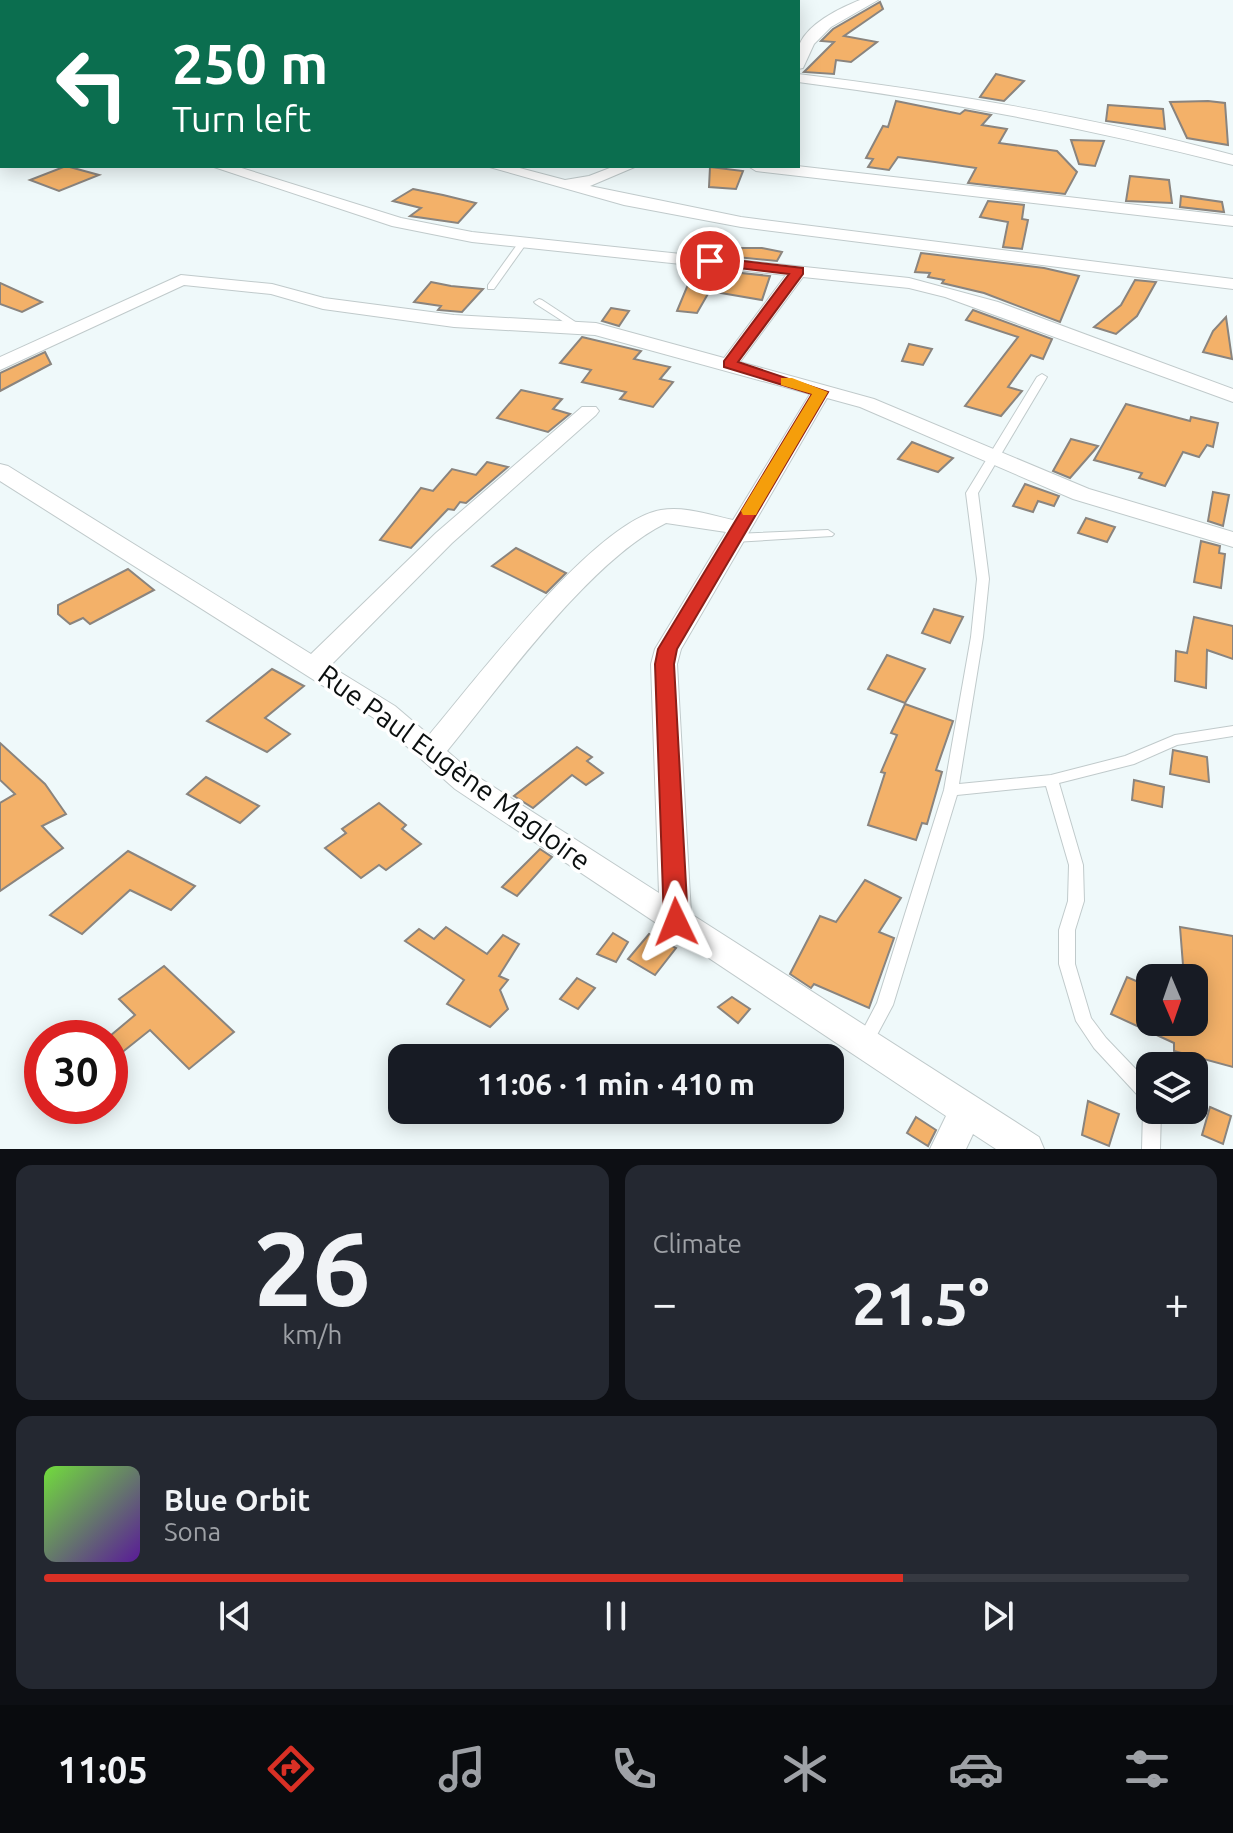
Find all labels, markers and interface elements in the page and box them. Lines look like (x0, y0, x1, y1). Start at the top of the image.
icon: left (40, 32, 144, 136)
text: 250 m (172, 32, 328, 95)
text: Turn left (172, 98, 311, 139)
pin (676, 227, 744, 295)
icon: arrive (688, 239, 732, 283)
street label: Rue Paul Eugène Magloire (313, 658, 597, 876)
position arrow (634, 880, 718, 964)
north arrow (1136, 964, 1208, 1036)
map controls (1136, 964, 1208, 1124)
speed limit sign: 30 (24, 1020, 128, 1124)
button: layers (1136, 1052, 1208, 1124)
text: 11:06 · 1 min · 410 m (477, 1067, 755, 1101)
text: 26 (254, 1209, 371, 1326)
text: Climate (653, 1229, 742, 1258)
text: 21.5° (852, 1269, 989, 1336)
text: − (653, 1278, 677, 1327)
text: + (1164, 1278, 1189, 1327)
text: km/h (282, 1320, 342, 1349)
text: Blue Orbit (164, 1483, 310, 1517)
text: Sona (164, 1517, 221, 1546)
icon: previous (213, 1594, 257, 1638)
icon: pause (594, 1594, 638, 1638)
icon: next (976, 1594, 1020, 1638)
icon: directions (263, 1741, 319, 1797)
icon: music (434, 1741, 490, 1797)
icon: phone (606, 1741, 662, 1797)
icon: climate (777, 1741, 833, 1797)
icon: car (948, 1741, 1004, 1797)
icon: filters (1119, 1741, 1175, 1797)
text: 11:05 (58, 1749, 148, 1790)

